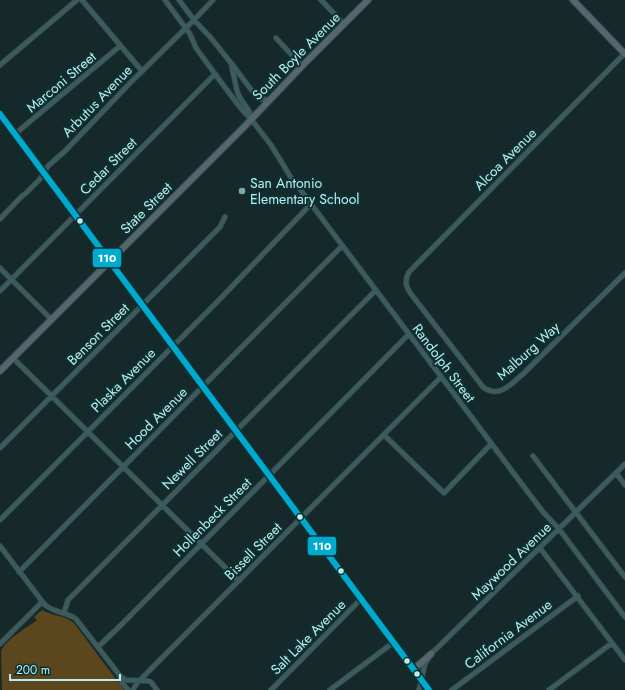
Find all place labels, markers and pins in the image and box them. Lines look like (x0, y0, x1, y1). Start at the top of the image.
place label: San Antonio Elementary School (250, 173, 360, 209)
marker: San Antonio Elementary School (237, 186, 247, 196)
unlabelled marker (75, 216, 85, 226)
unlabelled marker (295, 512, 305, 522)
unlabelled marker (336, 566, 346, 576)
unlabelled marker (402, 656, 412, 666)
unlabelled marker (412, 669, 422, 679)

